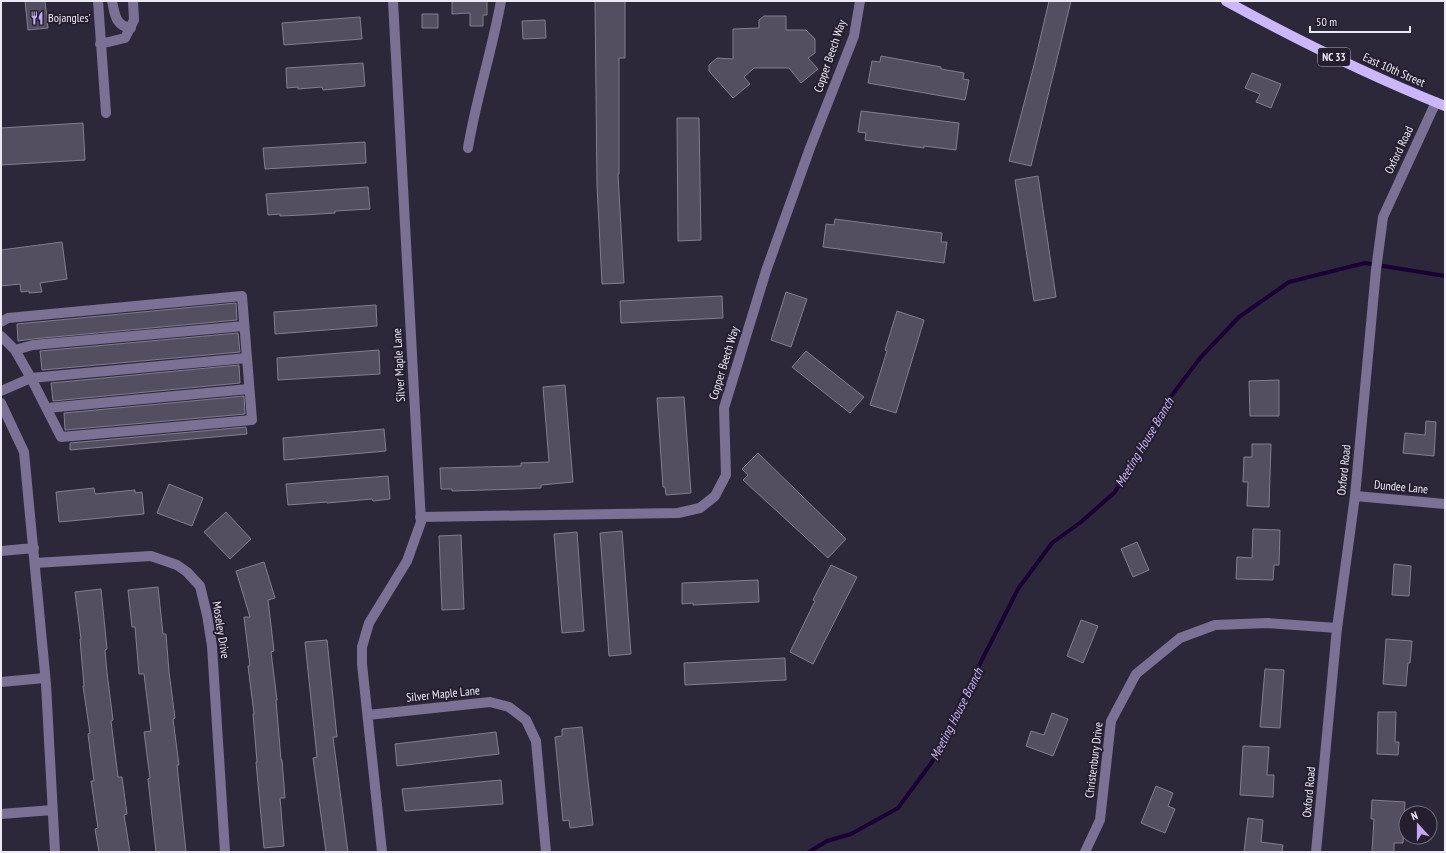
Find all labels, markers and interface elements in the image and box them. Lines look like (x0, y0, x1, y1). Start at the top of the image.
scale bar (1310, 8, 1410, 34)
restaurant icon: Bojangles' (29, 10, 45, 26)
place label: Bojangles' (48, 10, 91, 25)
text: 50 m (1316, 14, 1337, 29)
street label: Copper Beech Way (810, 17, 849, 94)
road number: NC 33 (1318, 48, 1350, 66)
street label: East 10th Street (1361, 49, 1428, 90)
street label: Oxford Road (1381, 124, 1416, 176)
street label: Copper Beech Way (705, 324, 742, 401)
street label: Silver Maple Lane (389, 328, 408, 402)
water label: Meeting House Branch (1111, 393, 1178, 490)
street label: Oxford Road (1333, 444, 1354, 496)
street label: Dundee Lane (1373, 477, 1429, 496)
street label: Moseley Drive (210, 600, 233, 660)
water label: Meeting House Branch (926, 664, 988, 763)
street label: Silver Maple Lane (405, 682, 480, 705)
street label: Christenbury Drive (1081, 721, 1106, 799)
street label: Oxford Road (1299, 766, 1318, 818)
north arrow (1398, 805, 1438, 845)
text: N (1409, 808, 1420, 823)

